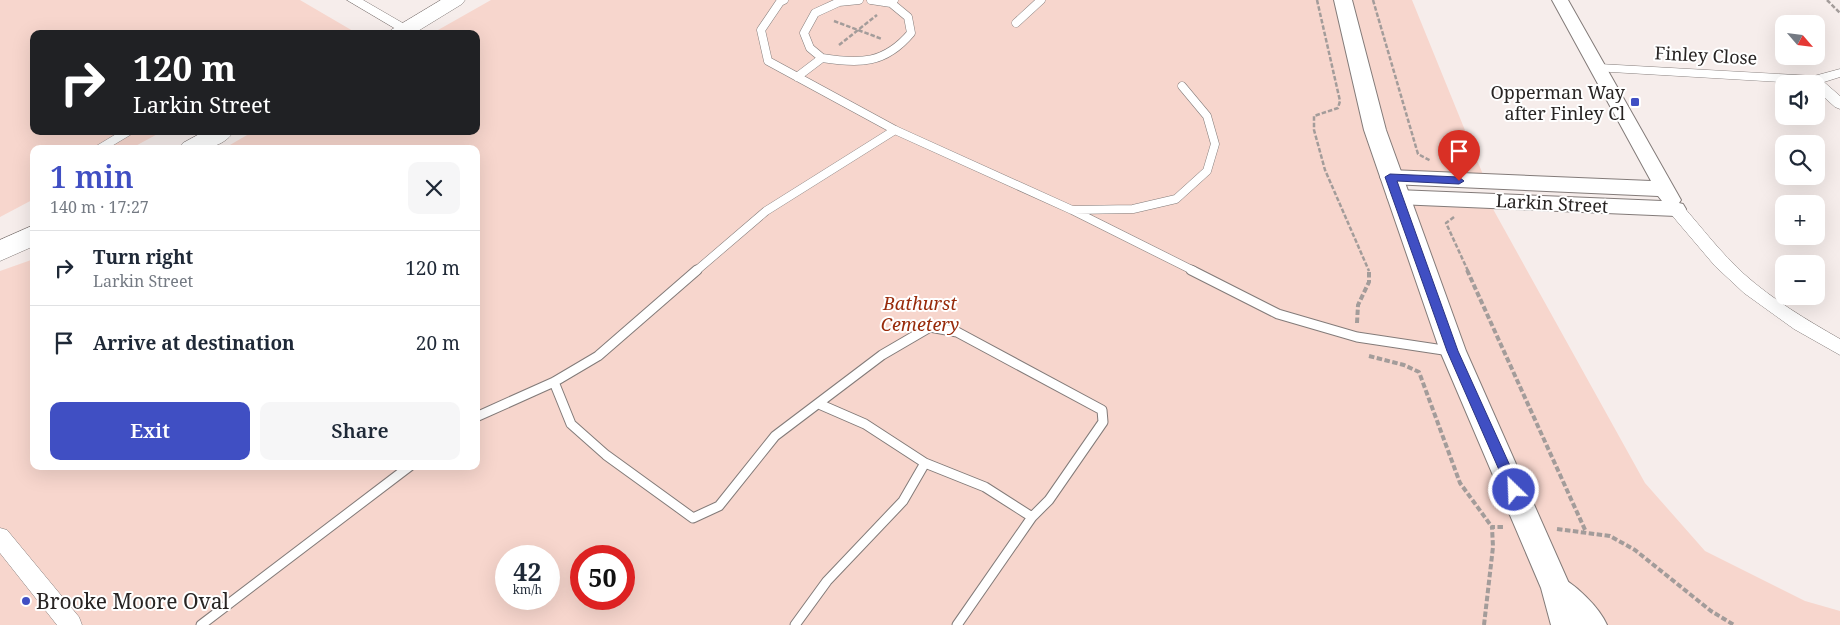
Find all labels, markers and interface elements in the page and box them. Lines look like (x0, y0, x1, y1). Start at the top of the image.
north arrow (1775, 15, 1825, 65)
map controls (1775, 15, 1825, 305)
street label: Finley Close (1654, 40, 1758, 70)
text: 120 m (133, 44, 236, 91)
icon: right (50, 50, 115, 115)
button: sound (1775, 75, 1825, 125)
place label: Opperman Way after Finley Cl (1490, 80, 1626, 125)
text: Larkin Street (133, 89, 271, 119)
marker: Opperman Way after Finley Cl (1629, 96, 1641, 108)
pin (1438, 130, 1480, 181)
button: search (1775, 135, 1825, 185)
icon: arrive (1445, 137, 1473, 165)
text: 1 min (50, 156, 134, 197)
button: close (408, 162, 460, 214)
street label: Larkin Street (1495, 188, 1609, 218)
button: + (1775, 195, 1825, 245)
text: 140 m · 17:27 (50, 196, 149, 218)
text: Turn right (93, 244, 193, 270)
icon: right (50, 254, 78, 282)
text: 120 m (405, 255, 460, 281)
button: − (1775, 255, 1825, 305)
text: Larkin Street (93, 270, 193, 292)
park label: Bathurst Cemetery (881, 291, 959, 336)
icon: arrive (50, 329, 78, 357)
text: Arrive at destination (93, 330, 295, 356)
text: 20 m (416, 330, 460, 356)
button: Exit (50, 402, 250, 460)
button: Share (260, 402, 460, 460)
position arrow (1487, 463, 1539, 515)
speed limit sign: 50 (570, 545, 635, 610)
text: 42 (513, 554, 542, 588)
text: km/h (513, 581, 542, 598)
place label: Brooke Moore Oval (36, 587, 230, 615)
marker: Brooke Moore Oval (20, 595, 32, 607)

